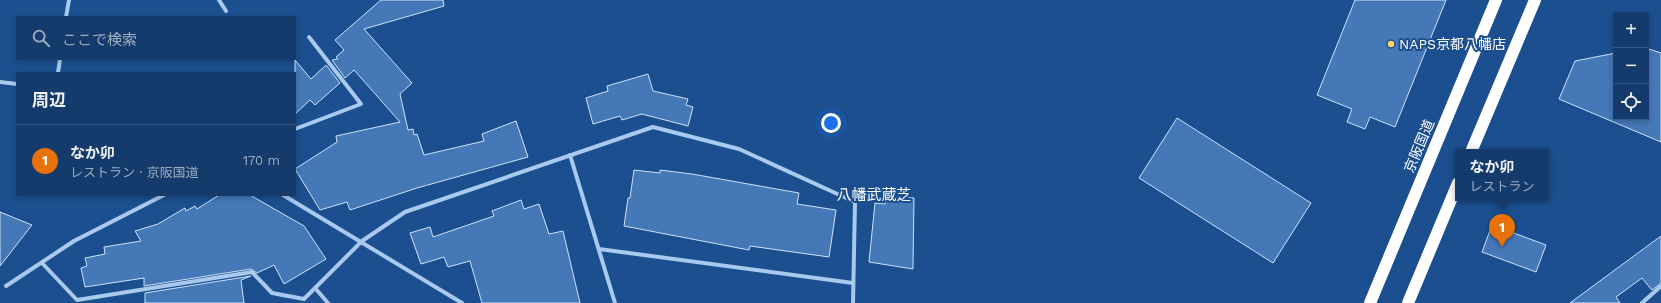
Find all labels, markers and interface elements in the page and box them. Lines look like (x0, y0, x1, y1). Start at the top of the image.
map controls (1613, 12, 1649, 120)
button: + (1613, 12, 1649, 48)
search box (16, 16, 296, 60)
icon: search (30, 27, 52, 49)
text: ここで検索 (62, 31, 137, 49)
place label: NAPS京都八幡店 (1399, 36, 1506, 52)
marker: NAPS京都八幡店 (1386, 39, 1396, 49)
button: − (1613, 48, 1649, 84)
button: locate (1613, 84, 1649, 120)
text: 周辺 (32, 90, 66, 110)
your location (821, 113, 841, 133)
street label: 京阪国道 (1401, 117, 1437, 175)
text: なか卯 (70, 144, 115, 162)
popup (1455, 149, 1549, 201)
text: 1 (42, 153, 48, 168)
text: 170 m (243, 153, 280, 168)
text: なか卯 (1469, 158, 1515, 176)
text: レストラン · 京阪国道 (70, 165, 199, 180)
text: レストラン (1469, 179, 1535, 194)
district label: 八幡武蔵芝 (836, 186, 912, 204)
pin: 1 (1489, 214, 1515, 247)

